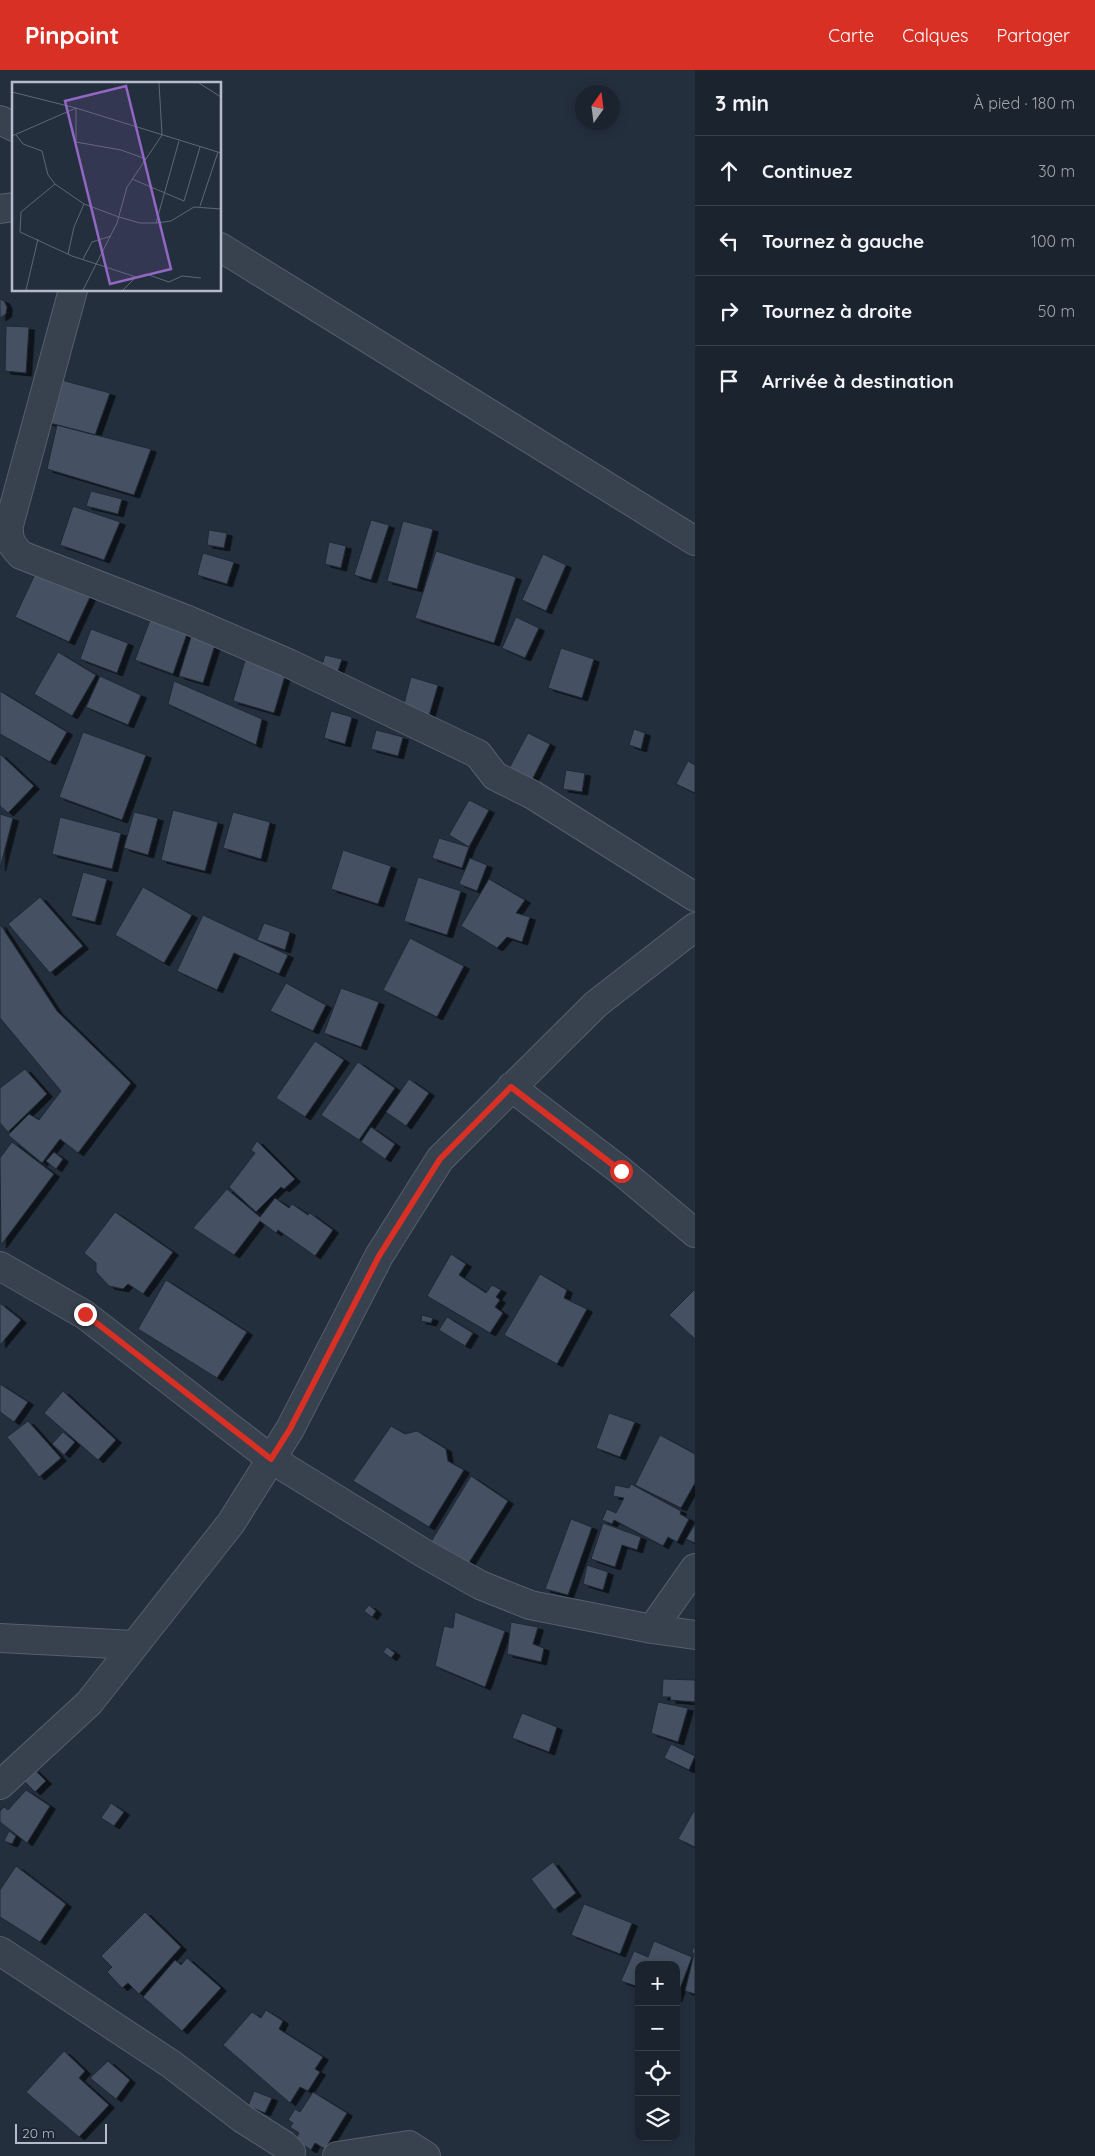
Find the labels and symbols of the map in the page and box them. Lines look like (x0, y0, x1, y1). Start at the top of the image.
inset map (12, 82, 221, 291)
north arrow (575, 85, 620, 130)
route start (610, 1160, 633, 1183)
route end (74, 1303, 97, 1326)
scale bar (15, 2121, 108, 2144)

